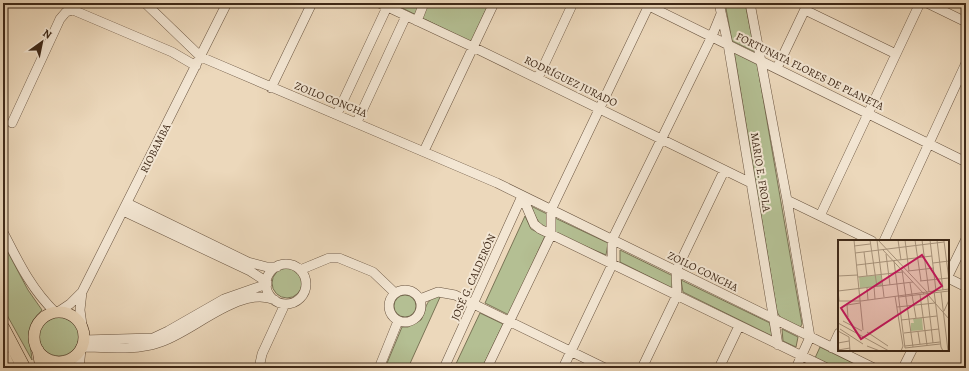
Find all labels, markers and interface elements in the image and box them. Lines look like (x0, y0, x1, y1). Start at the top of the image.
north arrow (22, 22, 62, 62)
text: N (40, 26, 55, 43)
street label: FORTUNATA FLORES DE PLANETA (733, 29, 887, 114)
street label: RODRÍGUEZ JURADO (522, 52, 620, 111)
street label: ZOILO CONCHA (292, 78, 370, 121)
street label: RIOBAMBA (137, 120, 175, 176)
street label: MARIO E. FROLA (747, 131, 774, 213)
street label: JOSÉ G. CALDERÓN (448, 231, 499, 323)
inset map (838, 240, 949, 351)
street label: ZOILO CONCHA (665, 248, 741, 295)

